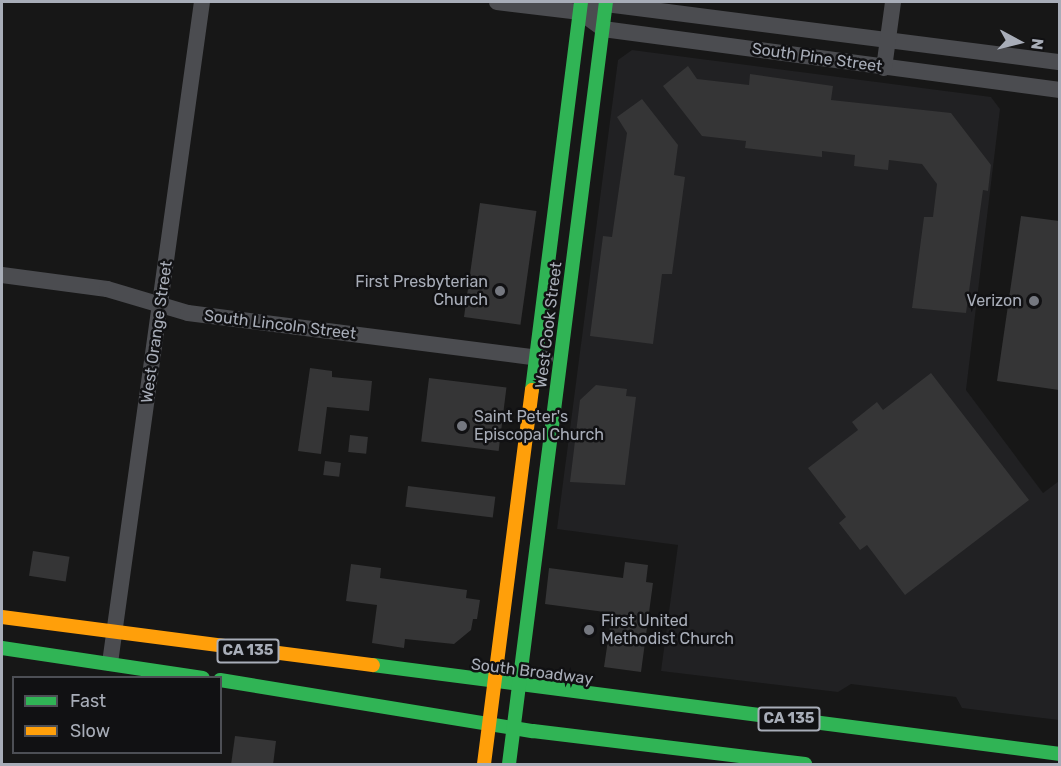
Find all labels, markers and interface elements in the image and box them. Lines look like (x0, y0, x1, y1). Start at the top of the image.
north arrow (989, 12, 1049, 72)
text: N (1027, 37, 1047, 51)
street label: South Pine Street (750, 39, 884, 77)
street label: West Orange Street (137, 259, 177, 405)
street label: West Cook Street (532, 261, 566, 389)
place label: First Presbyterian Church (355, 272, 488, 310)
marker: First Presbyterian Church (493, 284, 507, 298)
place label: Verizon (967, 291, 1022, 311)
marker: Verizon (1027, 294, 1041, 308)
street label: South Lincoln Street (203, 306, 357, 344)
place label: Saint Peter's Episcopal Church (474, 407, 604, 445)
marker: Saint Peter's Episcopal Church (455, 419, 469, 433)
place label: First United Methodist Church (601, 611, 734, 649)
marker: First United Methodist Church (582, 623, 596, 637)
road number: CA 135 (215, 639, 281, 663)
street label: South Broadway (470, 655, 594, 689)
legend (12, 676, 222, 754)
text: Fast (70, 690, 106, 712)
road number: CA 135 (756, 707, 822, 731)
text: Slow (70, 720, 110, 742)

